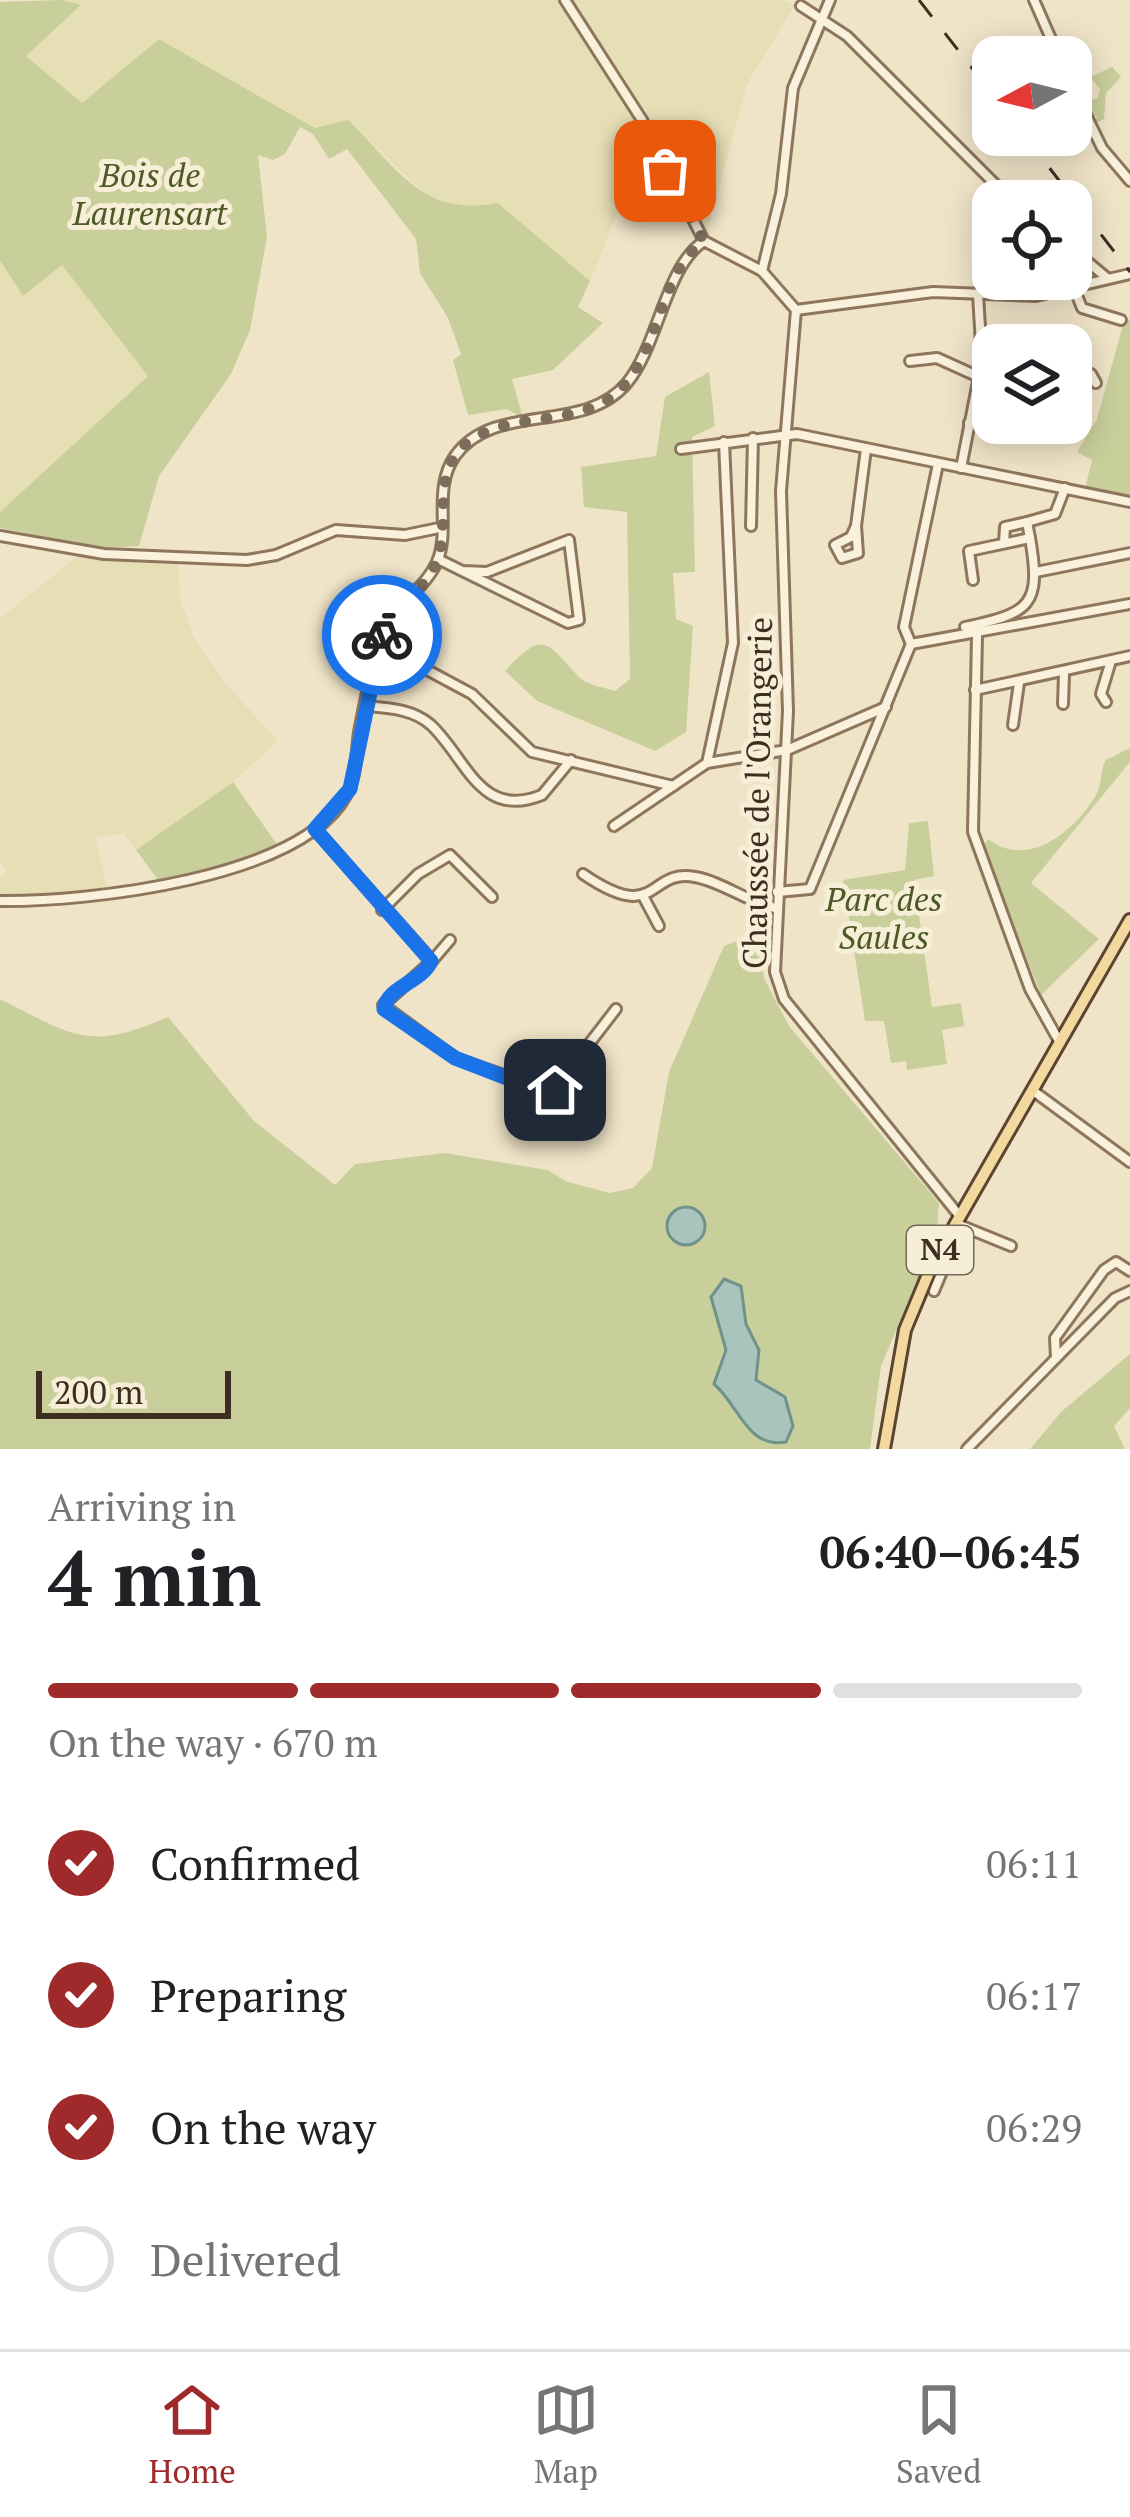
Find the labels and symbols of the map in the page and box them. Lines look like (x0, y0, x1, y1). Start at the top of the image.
north arrow (972, 36, 1092, 156)
pin (614, 120, 716, 222)
park label: Bois de Laurensart (72, 153, 228, 234)
courier (322, 575, 442, 695)
street label: Chaussée de l'Orangerie (732, 617, 781, 969)
park label: Parc des Saules (824, 877, 943, 958)
pin (504, 1039, 606, 1141)
road number: N4 (907, 1226, 973, 1274)
scale bar (36, 1365, 231, 1418)

